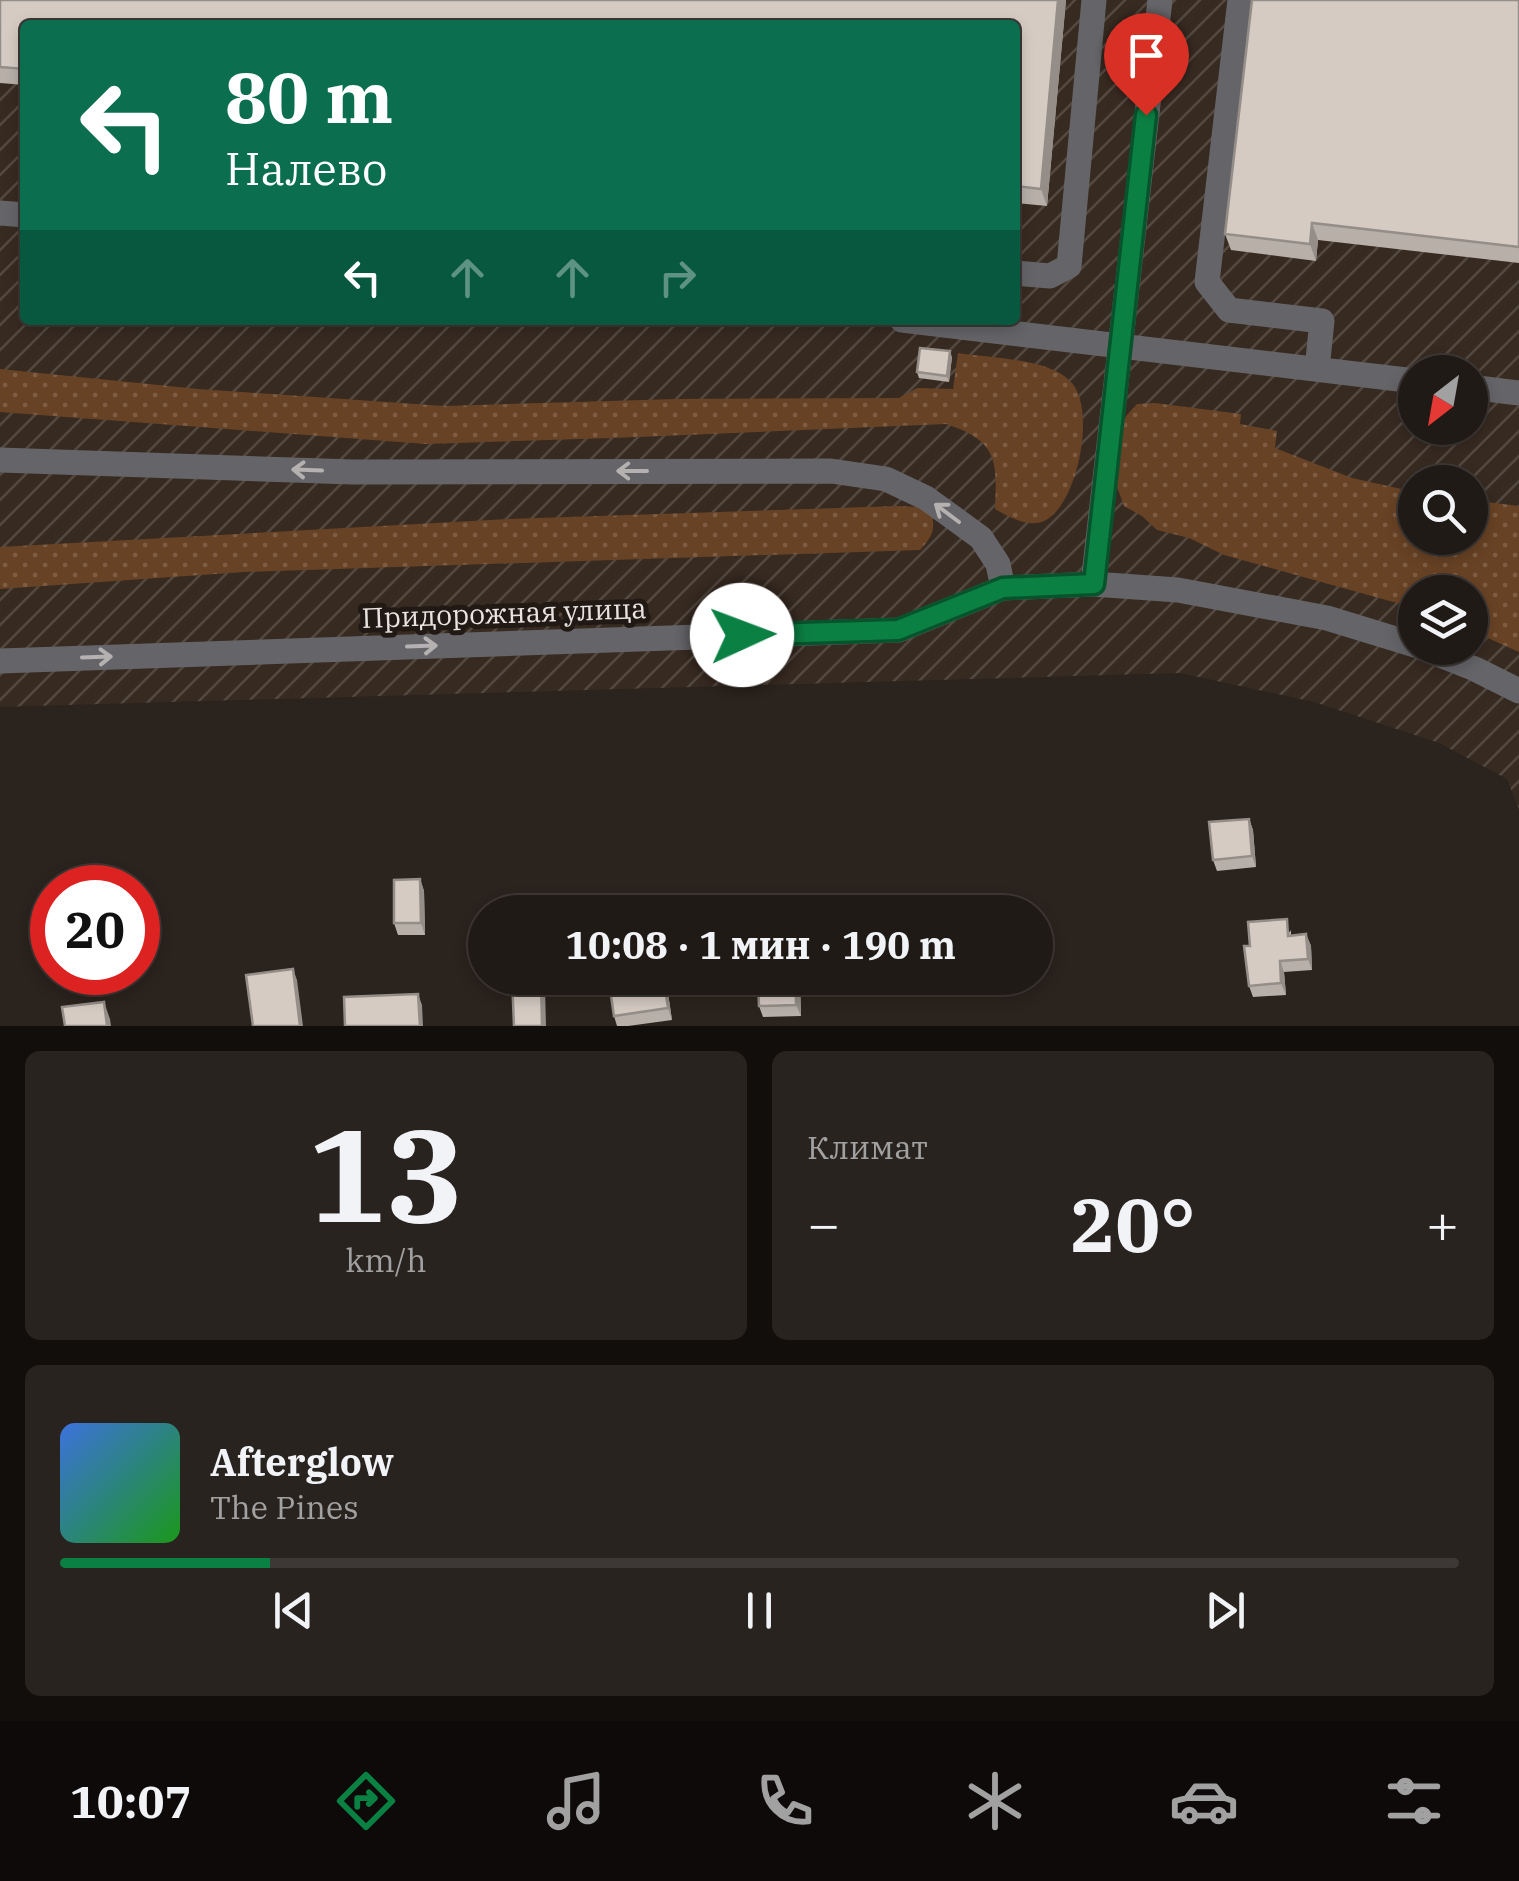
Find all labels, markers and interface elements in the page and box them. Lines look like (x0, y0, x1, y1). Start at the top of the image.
pin (1104, 13, 1189, 116)
icon: arrive (1119, 28, 1174, 83)
text: 80 m (225, 51, 393, 142)
icon: left (60, 60, 190, 190)
text: Налево (225, 139, 387, 197)
icon: left (335, 250, 390, 305)
icon: ahead (440, 250, 495, 305)
icon: ahead (545, 250, 600, 305)
icon: right (650, 250, 705, 305)
north arrow (1398, 355, 1488, 445)
map controls (1398, 355, 1488, 665)
one-way arrow (291, 461, 323, 480)
one-way arrow (616, 462, 648, 480)
button: search (1398, 465, 1488, 555)
one-way arrow (934, 503, 961, 524)
button: layers (1398, 575, 1488, 665)
position arrow (690, 583, 794, 687)
street label: Придорожная улица (361, 589, 647, 636)
one-way arrow (406, 636, 438, 655)
one-way arrow (81, 648, 113, 667)
speed limit sign: 20 (30, 865, 160, 995)
text: 10:08 · 1 мин · 190 m (565, 920, 956, 969)
text: 13 (308, 1089, 464, 1258)
text: Климат (807, 1126, 928, 1168)
text: 20° (1070, 1175, 1196, 1273)
text: − (807, 1188, 840, 1259)
text: + (1426, 1188, 1459, 1259)
text: km/h (346, 1239, 426, 1281)
text: Afterglow (210, 1437, 394, 1486)
text: The Pines (210, 1486, 359, 1528)
icon: previous (266, 1583, 321, 1638)
icon: pause (732, 1583, 787, 1638)
icon: next (1198, 1583, 1253, 1638)
icon: directions (331, 1766, 401, 1836)
icon: music (541, 1766, 611, 1836)
icon: phone (750, 1766, 820, 1836)
icon: climate (960, 1766, 1030, 1836)
icon: car (1169, 1766, 1239, 1836)
icon: filters (1379, 1766, 1449, 1836)
text: 10:07 (70, 1772, 191, 1830)

